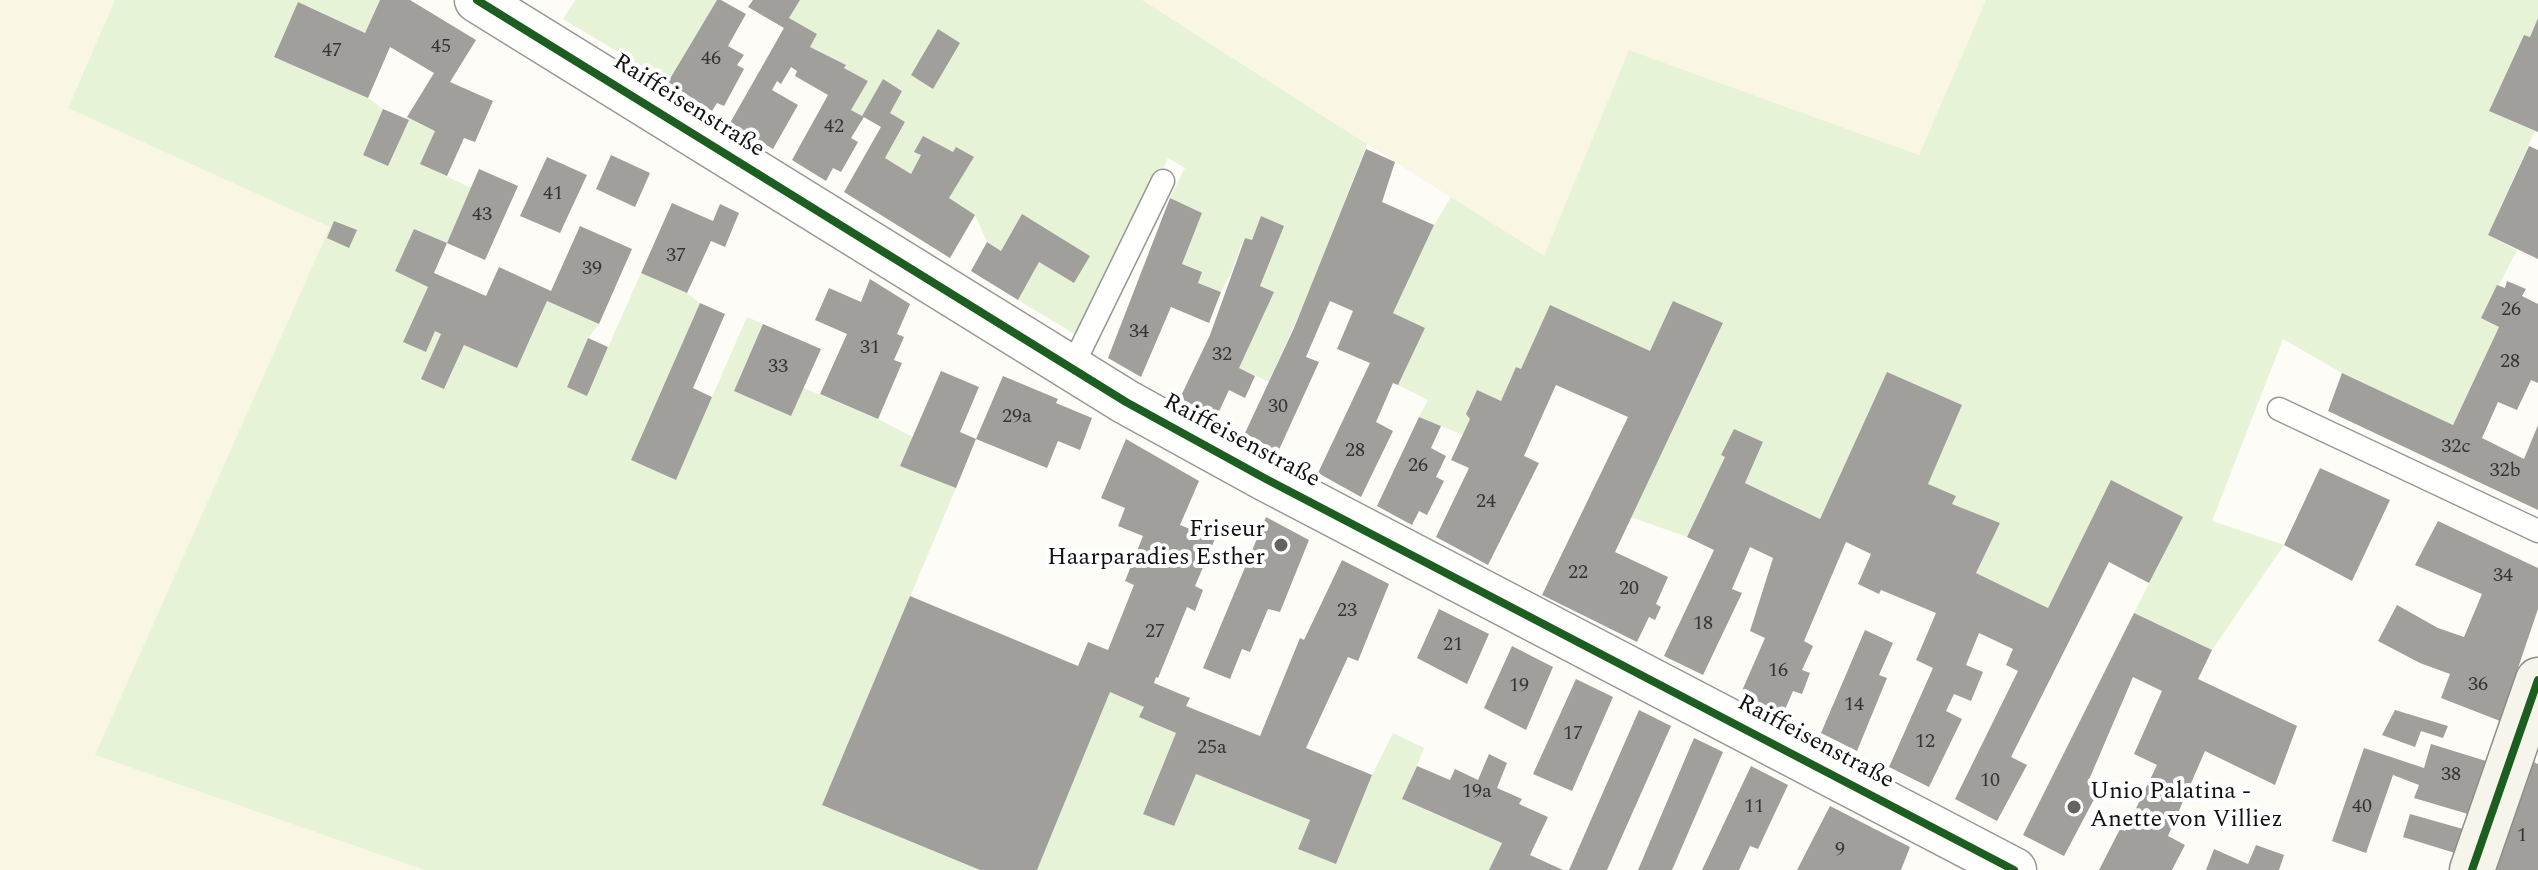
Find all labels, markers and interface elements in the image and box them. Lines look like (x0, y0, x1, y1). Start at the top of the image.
house number: 45 (431, 36, 451, 60)
house number: 47 (322, 40, 342, 64)
house number: 46 (701, 48, 721, 72)
street label: Raiffeisenstraße (607, 49, 769, 165)
house number: 42 (824, 116, 844, 140)
house number: 41 (543, 183, 563, 207)
house number: 43 (472, 204, 492, 228)
house number: 37 (666, 245, 686, 269)
house number: 39 (582, 258, 602, 282)
house number: 26 (2501, 299, 2521, 323)
house number: 34 (1129, 321, 1149, 345)
house number: 31 (860, 337, 880, 361)
house number: 32 (1212, 344, 1232, 368)
house number: 28 (2500, 351, 2520, 375)
house number: 33 (768, 356, 788, 380)
street label: Raiffeisenstraße (1158, 389, 1324, 495)
house number: 30 (1268, 396, 1288, 420)
house number: 29a (1002, 406, 1032, 430)
house number: 32c (2441, 436, 2471, 460)
house number: 28 (1345, 440, 1365, 464)
house number: 26 (1408, 455, 1428, 479)
house number: 32b (2489, 460, 2521, 484)
house number: 24 (1476, 491, 1496, 515)
place label: Friseur Haarparadies Esther (1047, 517, 1265, 573)
marker: Friseur Haarparadies Esther (1272, 536, 1290, 554)
house number: 22 (1568, 562, 1588, 586)
house number: 34 (2493, 565, 2513, 589)
house number: 20 (1619, 578, 1639, 602)
house number: 23 (1337, 600, 1357, 624)
house number: 18 (1693, 613, 1713, 637)
house number: 27 (1145, 621, 1165, 645)
house number: 21 (1443, 634, 1463, 658)
house number: 16 (1768, 660, 1788, 684)
house number: 36 (2468, 674, 2488, 698)
house number: 19 (1509, 675, 1529, 699)
street label: Raiffeisenstraße (1732, 690, 1898, 796)
house number: 14 (1844, 694, 1864, 718)
house number: 17 (1563, 723, 1583, 747)
house number: 12 (1915, 731, 1935, 755)
house number: 25a (1197, 737, 1227, 761)
house number: 38 (2441, 764, 2461, 788)
house number: 10 (1980, 770, 2000, 794)
place label: Unio Palatina - Anette von Villiez (2090, 779, 2283, 835)
house number: 19a (1462, 781, 1492, 805)
house number: 11 (1744, 796, 1764, 820)
house number: 40 (2352, 796, 2372, 820)
marker: Unio Palatina - Anette von Villiez (2065, 798, 2083, 816)
house number: 1 (2517, 825, 2527, 849)
house number: 9 (1835, 839, 1845, 863)

